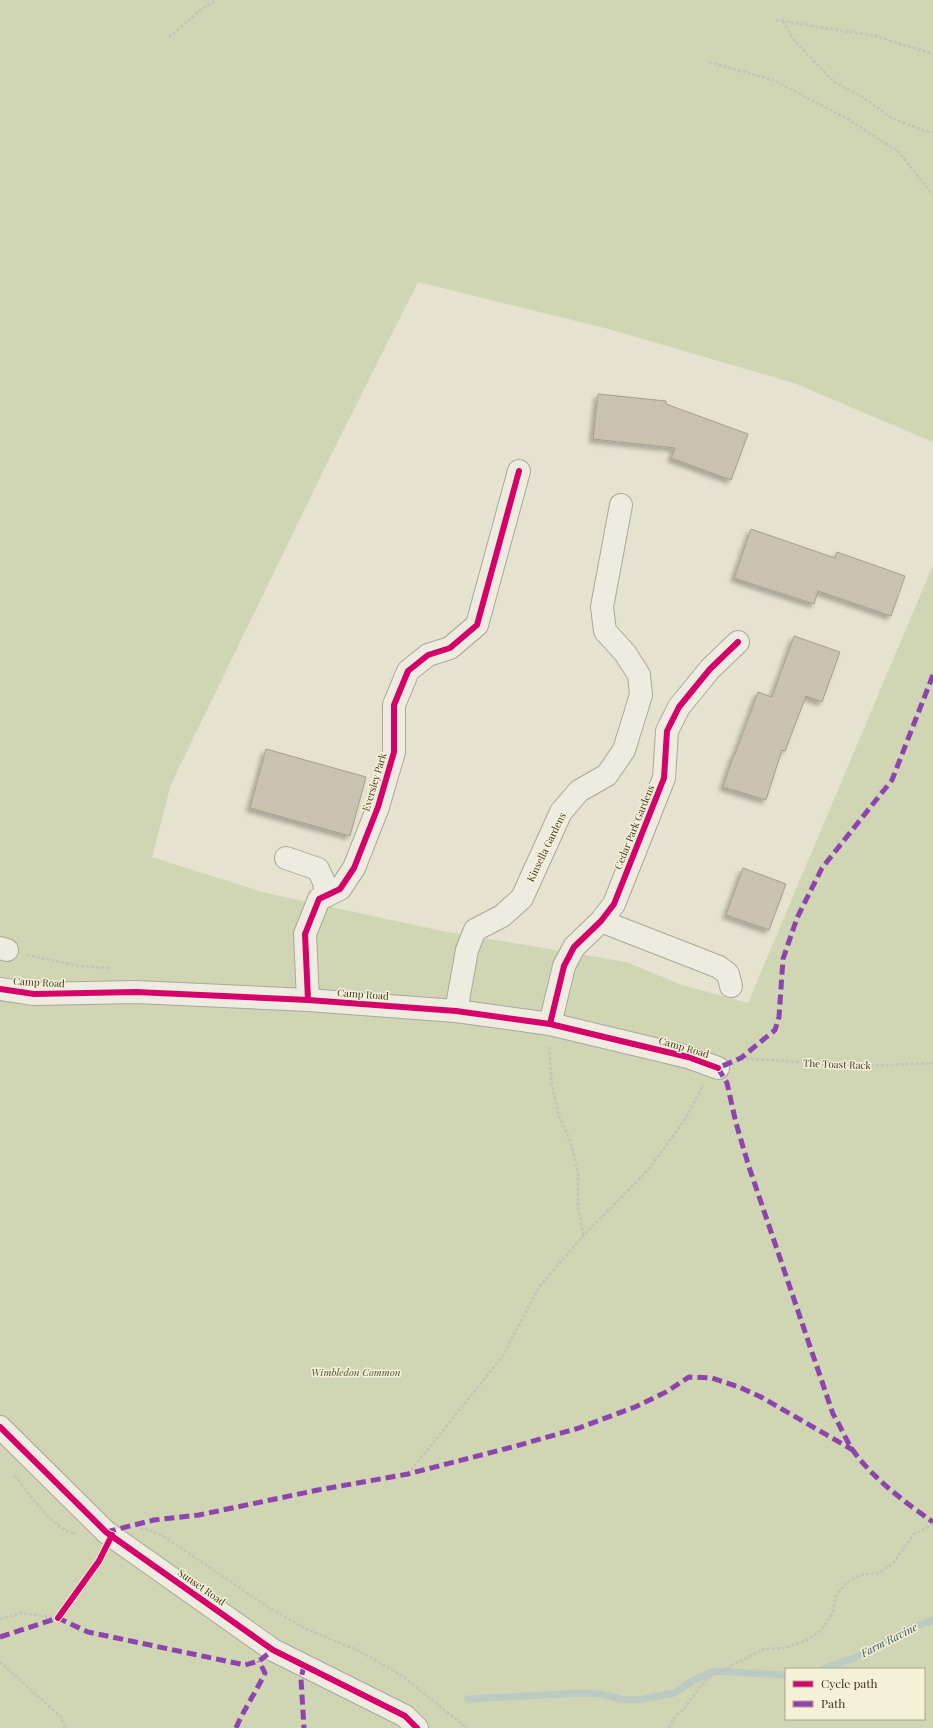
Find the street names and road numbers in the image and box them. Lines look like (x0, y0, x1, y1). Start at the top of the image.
street label: Eversley Park (358, 751, 390, 813)
street label: Cedar Park Gardens (611, 783, 657, 871)
street label: Kinsella Gardens (523, 810, 569, 884)
street label: Camp Road (13, 974, 65, 990)
street label: Camp Road (337, 985, 390, 1003)
street label: Camp Road (657, 1033, 711, 1061)
street label: The Toast Rack (803, 1056, 872, 1072)
street label: Sunset Road (175, 1565, 229, 1609)

